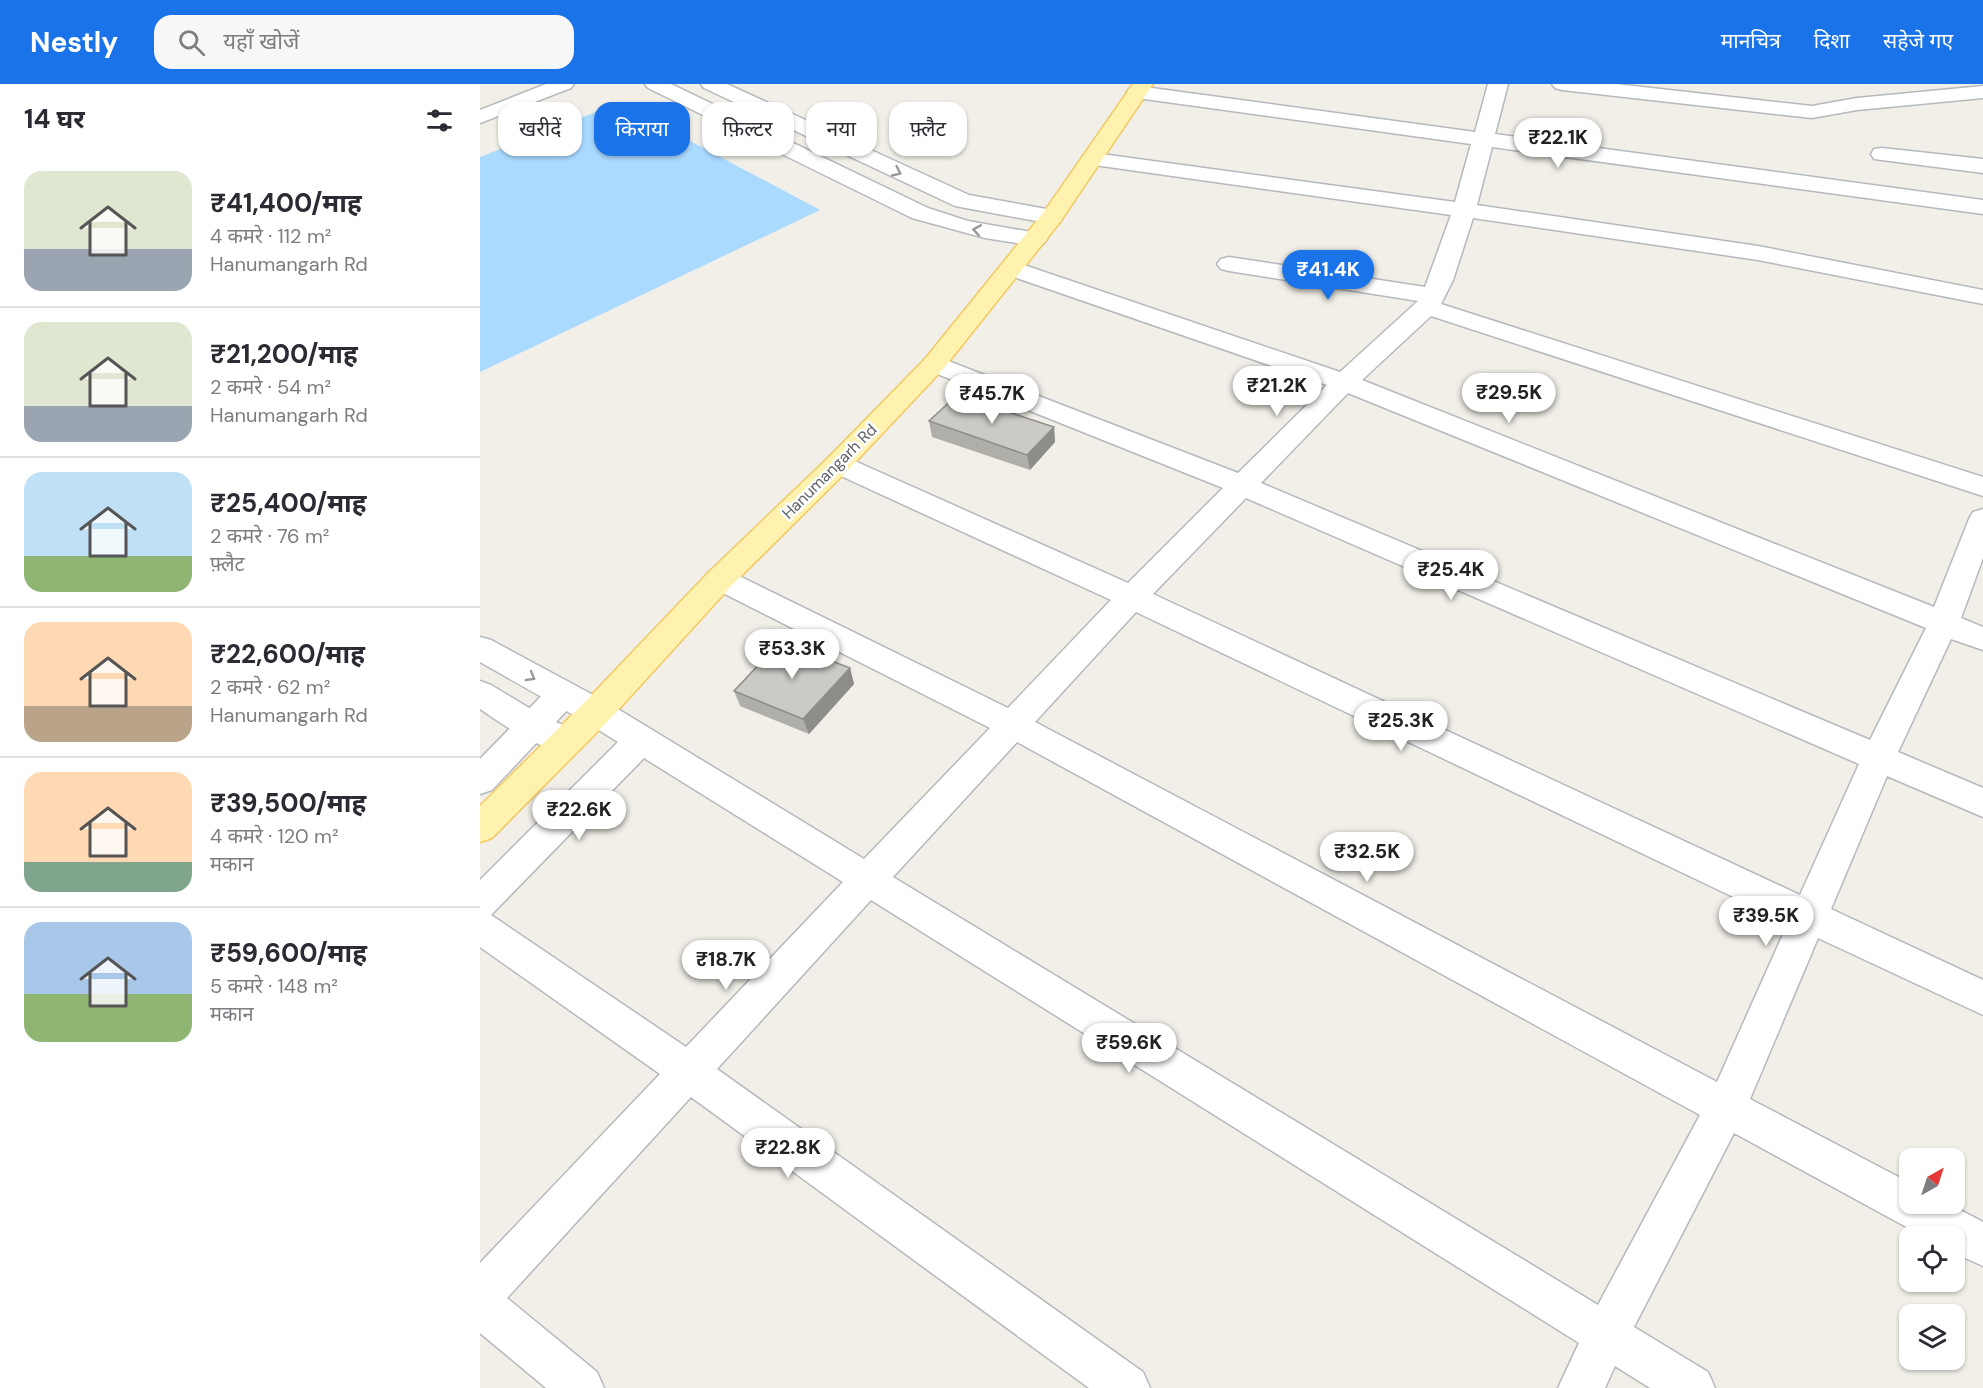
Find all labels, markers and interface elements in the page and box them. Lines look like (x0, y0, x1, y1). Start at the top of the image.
search box (154, 15, 574, 69)
text: Nestly (30, 24, 118, 61)
icon: search (175, 26, 208, 59)
text: यहाँ खोजें (223, 27, 299, 56)
text: मानचित्र (1721, 27, 1781, 55)
text: दिशा (1814, 27, 1850, 55)
text: सहेजे गए (1883, 27, 1953, 55)
text: 14 घर (24, 102, 85, 136)
chip: खरीदें (498, 102, 582, 156)
chip: किराया (594, 102, 690, 156)
chip: फ़िल्टर (702, 102, 794, 156)
chip: नया (806, 102, 877, 156)
chip: फ़्लैट (889, 102, 967, 156)
icon: filters (423, 104, 456, 137)
pin: ₹22.1K (1509, 118, 1607, 169)
text: ₹22.1K (1528, 124, 1588, 150)
one-way arrow (890, 164, 901, 176)
text: ₹41,400/माह (210, 186, 362, 220)
icon: home (72, 195, 144, 267)
text: 4 कमरे · 112 m² (210, 223, 331, 249)
one-way arrow (973, 224, 983, 237)
pin: ₹41.4K (1279, 250, 1377, 301)
text: Hanumangarh Rd (210, 251, 368, 277)
text: ₹41.4K (1296, 256, 1360, 282)
text: ₹21,200/माह (210, 337, 358, 371)
icon: home (72, 346, 144, 418)
pin: ₹21.2K (1228, 366, 1326, 417)
text: ₹21.2K (1247, 372, 1307, 398)
pin: ₹29.5K (1460, 373, 1558, 424)
text: 2 कमरे · 54 m² (210, 374, 331, 400)
pin: ₹45.7K (943, 374, 1041, 425)
text: ₹29.5K (1476, 379, 1542, 405)
text: ₹45.7K (959, 380, 1025, 406)
text: Hanumangarh Rd (210, 402, 368, 428)
street label: Hanumangarh Rd (777, 419, 881, 523)
text: ₹25,400/माह (210, 486, 366, 520)
icon: home (72, 496, 144, 568)
text: 2 कमरे · 76 m² (210, 523, 329, 549)
pin: ₹25.4K (1402, 550, 1500, 601)
text: फ़्लैट (210, 551, 245, 577)
text: ₹25.4K (1417, 556, 1485, 582)
pin: ₹53.3K (743, 629, 841, 680)
text: ₹53.3K (759, 635, 825, 661)
text: ₹22,600/माह (210, 637, 365, 671)
icon: home (72, 646, 144, 718)
one-way arrow (525, 670, 535, 682)
text: 2 कमरे · 62 m² (210, 674, 330, 700)
pin: ₹25.3K (1352, 701, 1450, 752)
text: Hanumangarh Rd (210, 702, 368, 728)
text: ₹25.3K (1368, 707, 1434, 733)
text: ₹39,500/माह (210, 786, 366, 820)
pin: ₹22.6K (530, 790, 628, 841)
icon: home (72, 796, 144, 868)
text: ₹22.6K (546, 796, 612, 822)
text: 4 कमरे · 120 m² (210, 823, 339, 849)
pin: ₹32.5K (1318, 832, 1416, 883)
text: ₹32.5K (1334, 838, 1400, 864)
text: मकान (210, 851, 254, 877)
pin: ₹39.5K (1717, 896, 1815, 947)
text: ₹39.5K (1733, 902, 1799, 928)
text: ₹59,600/माह (210, 936, 367, 970)
pin: ₹18.7K (677, 940, 775, 991)
icon: home (72, 946, 144, 1018)
text: ₹18.7K (696, 946, 756, 972)
text: 5 कमरे · 148 m² (210, 973, 338, 999)
text: मकान (210, 1001, 254, 1027)
pin: ₹59.6K (1080, 1023, 1178, 1074)
text: ₹59.6K (1096, 1029, 1162, 1055)
pin: ₹22.8K (739, 1128, 837, 1179)
text: ₹22.8K (755, 1134, 821, 1160)
north arrow (1899, 1148, 1965, 1214)
map controls (1899, 1148, 1965, 1370)
button: locate (1899, 1226, 1965, 1292)
button: layers (1899, 1304, 1965, 1370)

